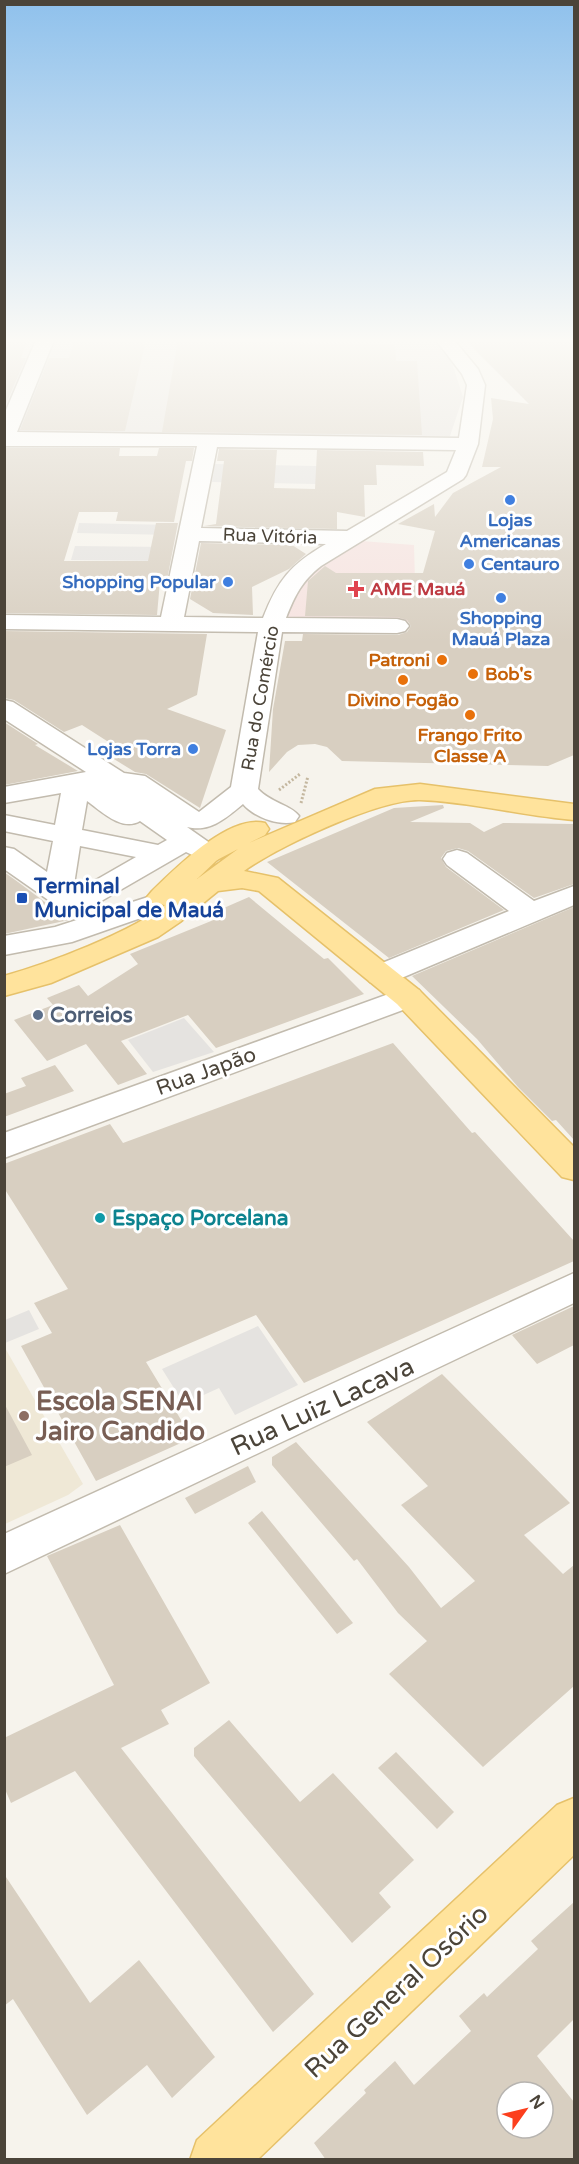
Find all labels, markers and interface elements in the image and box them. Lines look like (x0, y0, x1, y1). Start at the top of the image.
marker: Lojas Americanas (503, 493, 517, 507)
place label: Lojas Americanas (460, 509, 561, 552)
street label: Rua Vitória (222, 523, 318, 549)
place label: Centauro (481, 553, 560, 575)
marker: Centauro (462, 557, 476, 571)
place label: Shopping Popular (62, 571, 217, 593)
marker: Shopping Popular (221, 575, 235, 589)
place label: AME Mauá (370, 578, 466, 600)
marker: AME Mauá (347, 580, 365, 598)
marker: Shopping Mauá Plaza (494, 591, 508, 605)
place label: Shopping Mauá Plaza (452, 607, 550, 650)
street label: Rua do Comércio (236, 624, 284, 772)
place label: Patroni (369, 649, 430, 671)
marker: Patroni (435, 653, 449, 667)
place label: Bob's (485, 663, 532, 685)
marker: Bob's (466, 667, 480, 681)
marker: Divino Fogão (396, 673, 410, 687)
place label: Divino Fogão (347, 689, 459, 711)
marker: Frango Frito Classe A (463, 708, 477, 722)
place label: Frango Frito Classe A (418, 724, 523, 767)
place label: Lojas Torra (87, 738, 181, 760)
marker: Lojas Torra (186, 742, 200, 756)
place label: Terminal Municipal de Mauá (33, 874, 224, 923)
marker: Terminal Municipal de Mauá (15, 891, 29, 905)
place label: Correios (50, 1003, 133, 1028)
marker: Correios (31, 1008, 45, 1022)
street label: Rua Japão (153, 1042, 260, 1101)
place label: Espaço Porcelana (112, 1206, 289, 1231)
marker: Espaço Porcelana (93, 1211, 107, 1225)
street label: Rua Luiz Lacava (226, 1350, 419, 1463)
place label: Escola SENAI Jairo Candido (35, 1386, 205, 1447)
marker: Escola SENAI Jairo Candido (17, 1409, 31, 1423)
street label: Rua General Osório (298, 1898, 495, 2085)
north arrow (495, 2080, 555, 2140)
text: N (525, 2091, 548, 2113)

